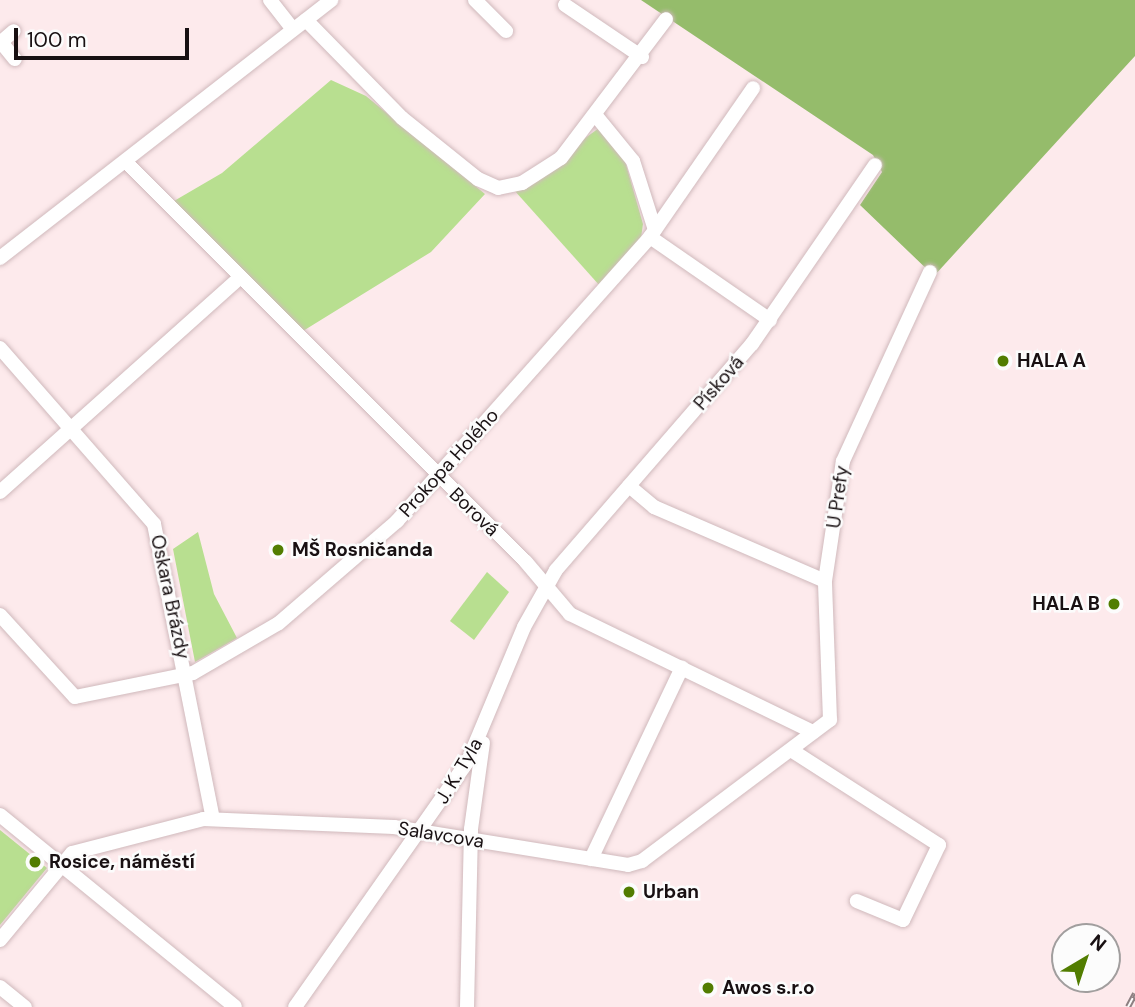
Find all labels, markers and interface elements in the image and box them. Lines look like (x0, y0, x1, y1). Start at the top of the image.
scale bar (18, 14, 192, 58)
text: 100 m (27, 26, 87, 54)
place label: HALA A (1017, 350, 1086, 372)
street label: Písková (689, 351, 749, 415)
marker: HALA A (995, 353, 1011, 369)
street label: Prokopa Holého (394, 404, 504, 522)
street label: U Prefy (822, 464, 854, 530)
street label: Borová (444, 483, 504, 541)
street label: Oskara Brázdy (146, 533, 194, 661)
place label: MŠ Rosničanda (292, 539, 433, 561)
marker: MŠ Rosničanda (270, 542, 286, 558)
place label: HALA B (1032, 593, 1100, 615)
marker: HALA B (1106, 596, 1122, 612)
street label: J. K. Tyla (431, 734, 487, 808)
street label: Salavcova (396, 817, 486, 853)
place label: Rosice, náměstí (49, 851, 195, 873)
marker: Rosice, náměstí (27, 854, 43, 870)
place label: Urban (643, 881, 699, 903)
marker: Urban (621, 884, 637, 900)
north arrow (1051, 923, 1121, 993)
text: N (1085, 929, 1112, 957)
place label: Awos s.r.o (722, 977, 815, 999)
marker: Awos s.r.o (700, 980, 716, 996)

